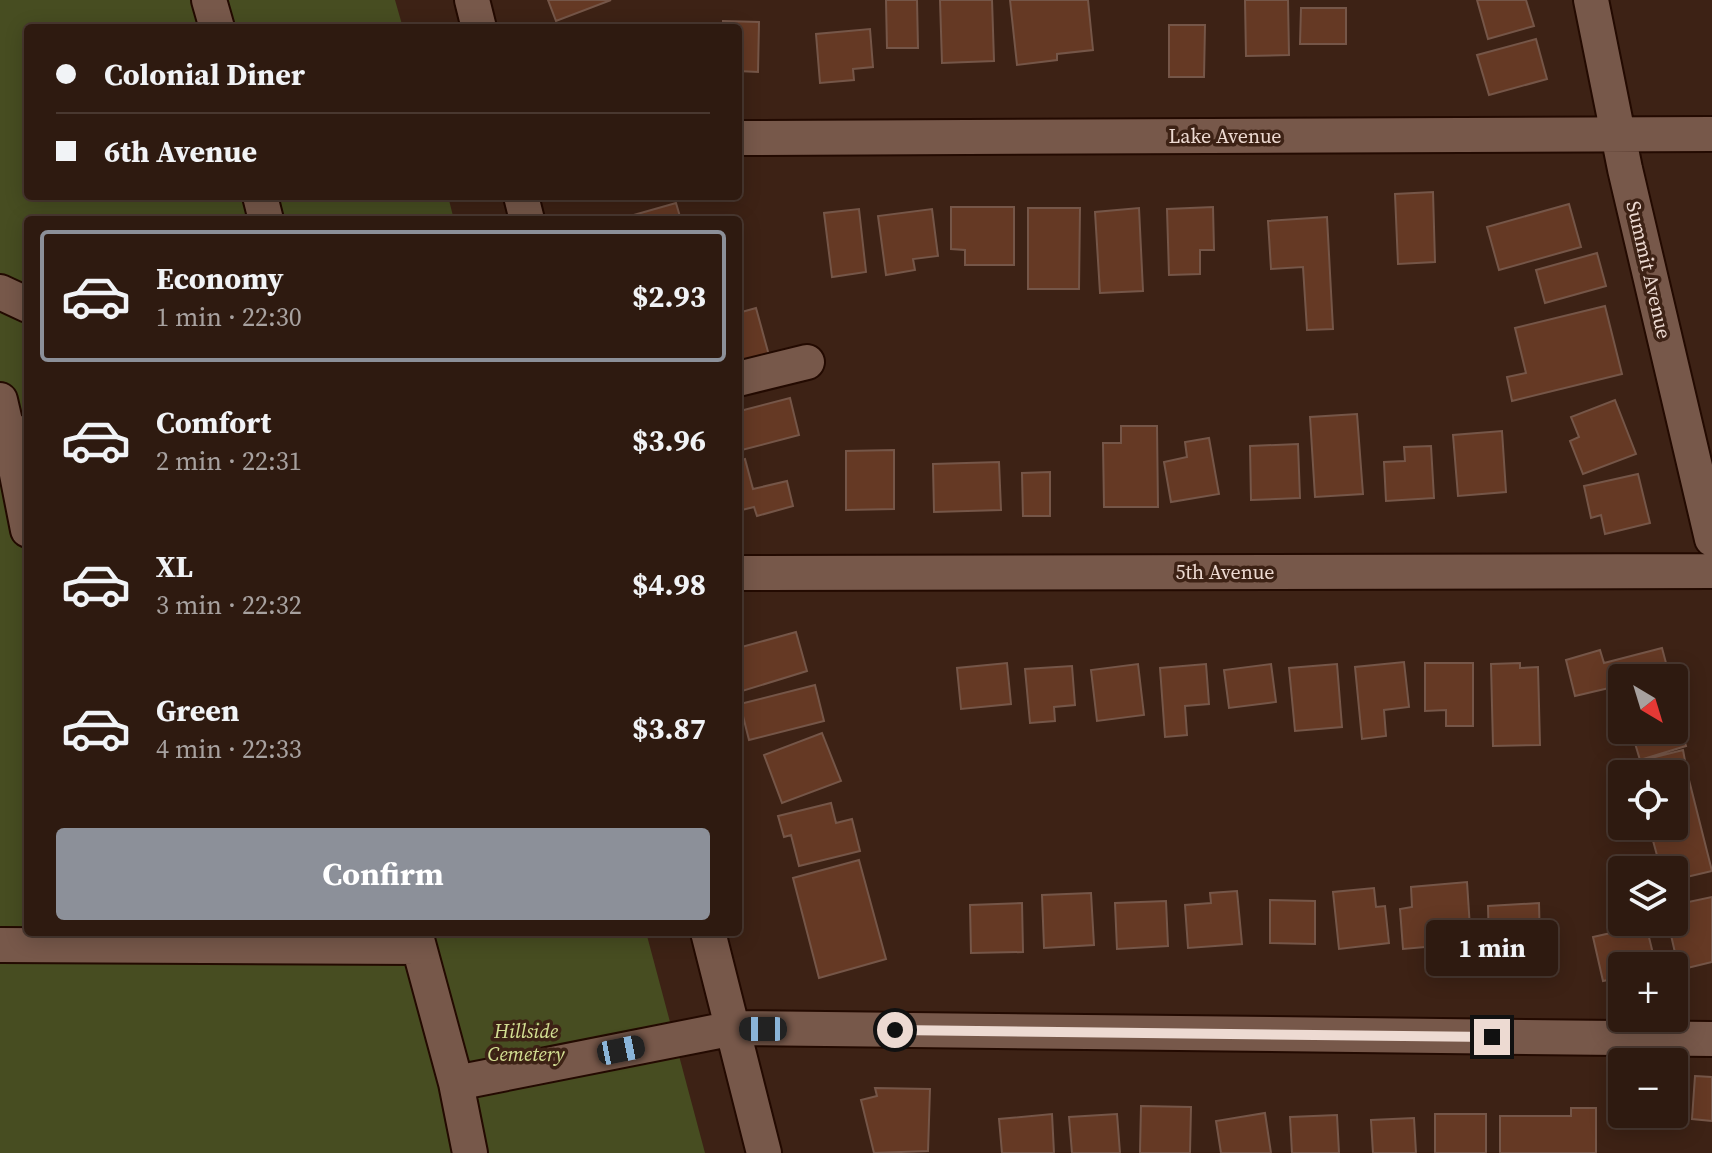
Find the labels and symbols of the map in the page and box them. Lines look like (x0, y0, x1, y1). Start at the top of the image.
street label: Lake Avenue (1168, 122, 1282, 150)
street label: Summit Avenue (1620, 198, 1678, 342)
street label: 5th Avenue (1176, 558, 1274, 586)
north arrow (1608, 664, 1688, 744)
callout: 1 min (1426, 921, 1558, 977)
route start (877, 1012, 913, 1048)
park label: Hillside Cemetery (488, 1017, 565, 1068)
car (739, 1017, 787, 1041)
route end (1474, 1019, 1510, 1055)
car (595, 1034, 647, 1066)

